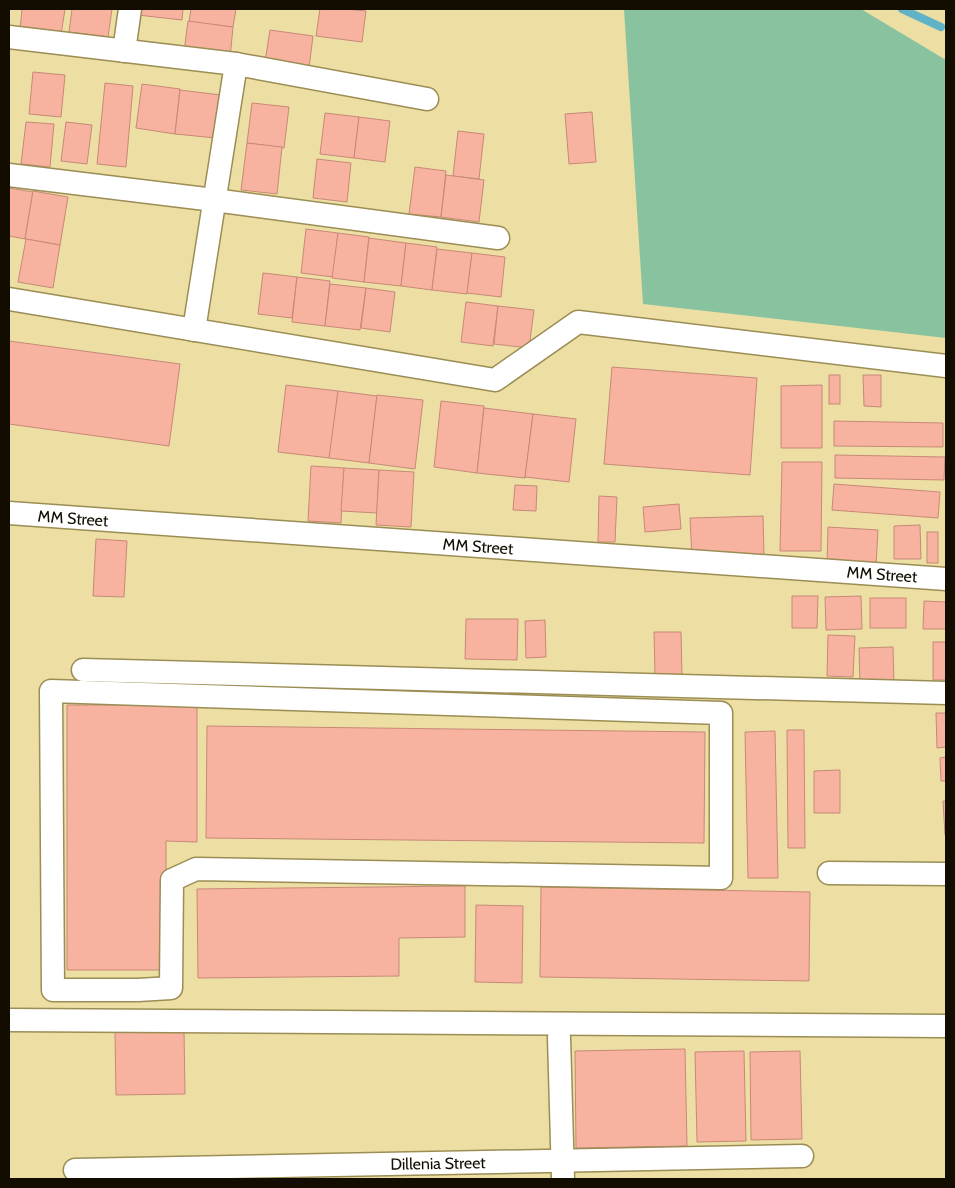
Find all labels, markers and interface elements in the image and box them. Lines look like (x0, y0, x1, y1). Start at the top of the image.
street label: MM Street (37, 507, 109, 530)
street label: MM Street (442, 535, 514, 558)
street label: MM Street (846, 563, 918, 586)
street label: Dillenia Street (390, 1153, 486, 1174)

